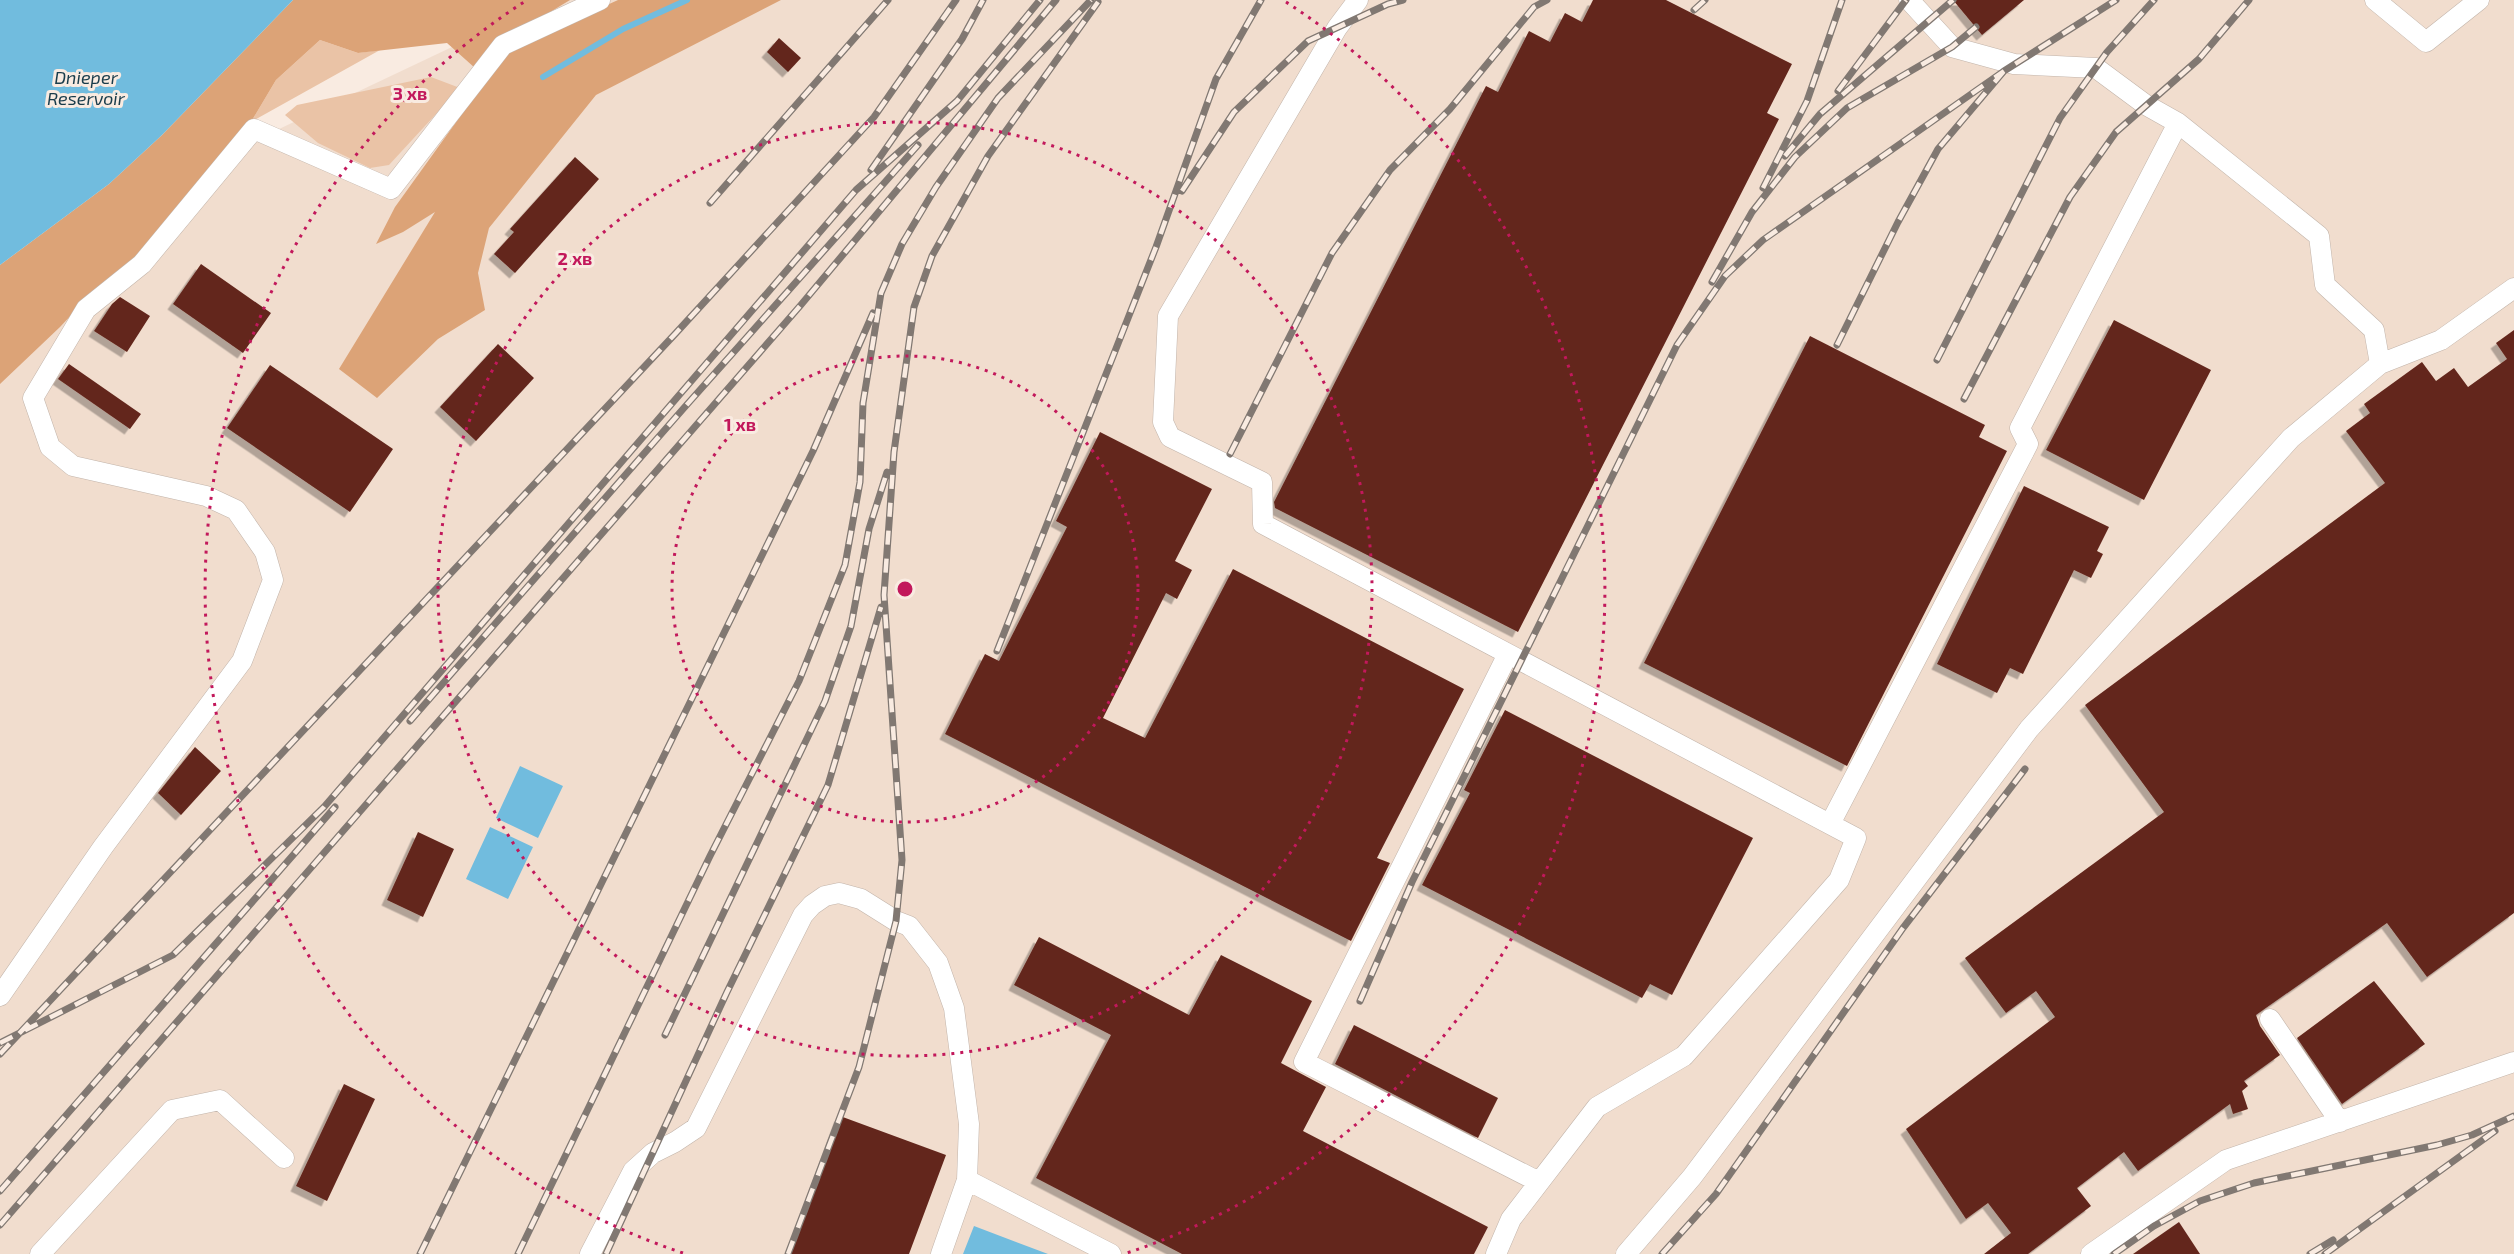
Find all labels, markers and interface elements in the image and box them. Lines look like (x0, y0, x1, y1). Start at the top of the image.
water label: Dnieper Reservoir (47, 66, 126, 109)
text: 3 хв (393, 82, 427, 104)
text: 2 хв (558, 247, 592, 269)
text: 1 хв (724, 413, 756, 435)
centre of rings (895, 579, 915, 599)

